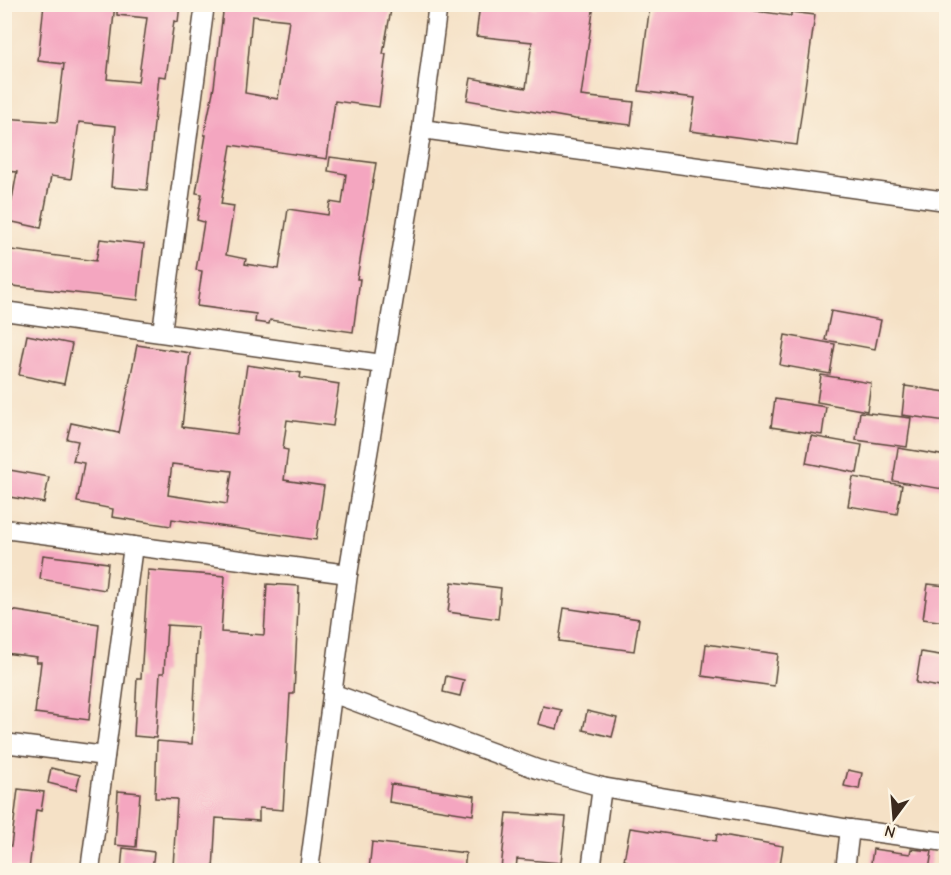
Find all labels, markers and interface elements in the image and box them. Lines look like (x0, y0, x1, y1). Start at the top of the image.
north arrow (864, 788, 924, 848)
text: N (883, 821, 898, 842)

